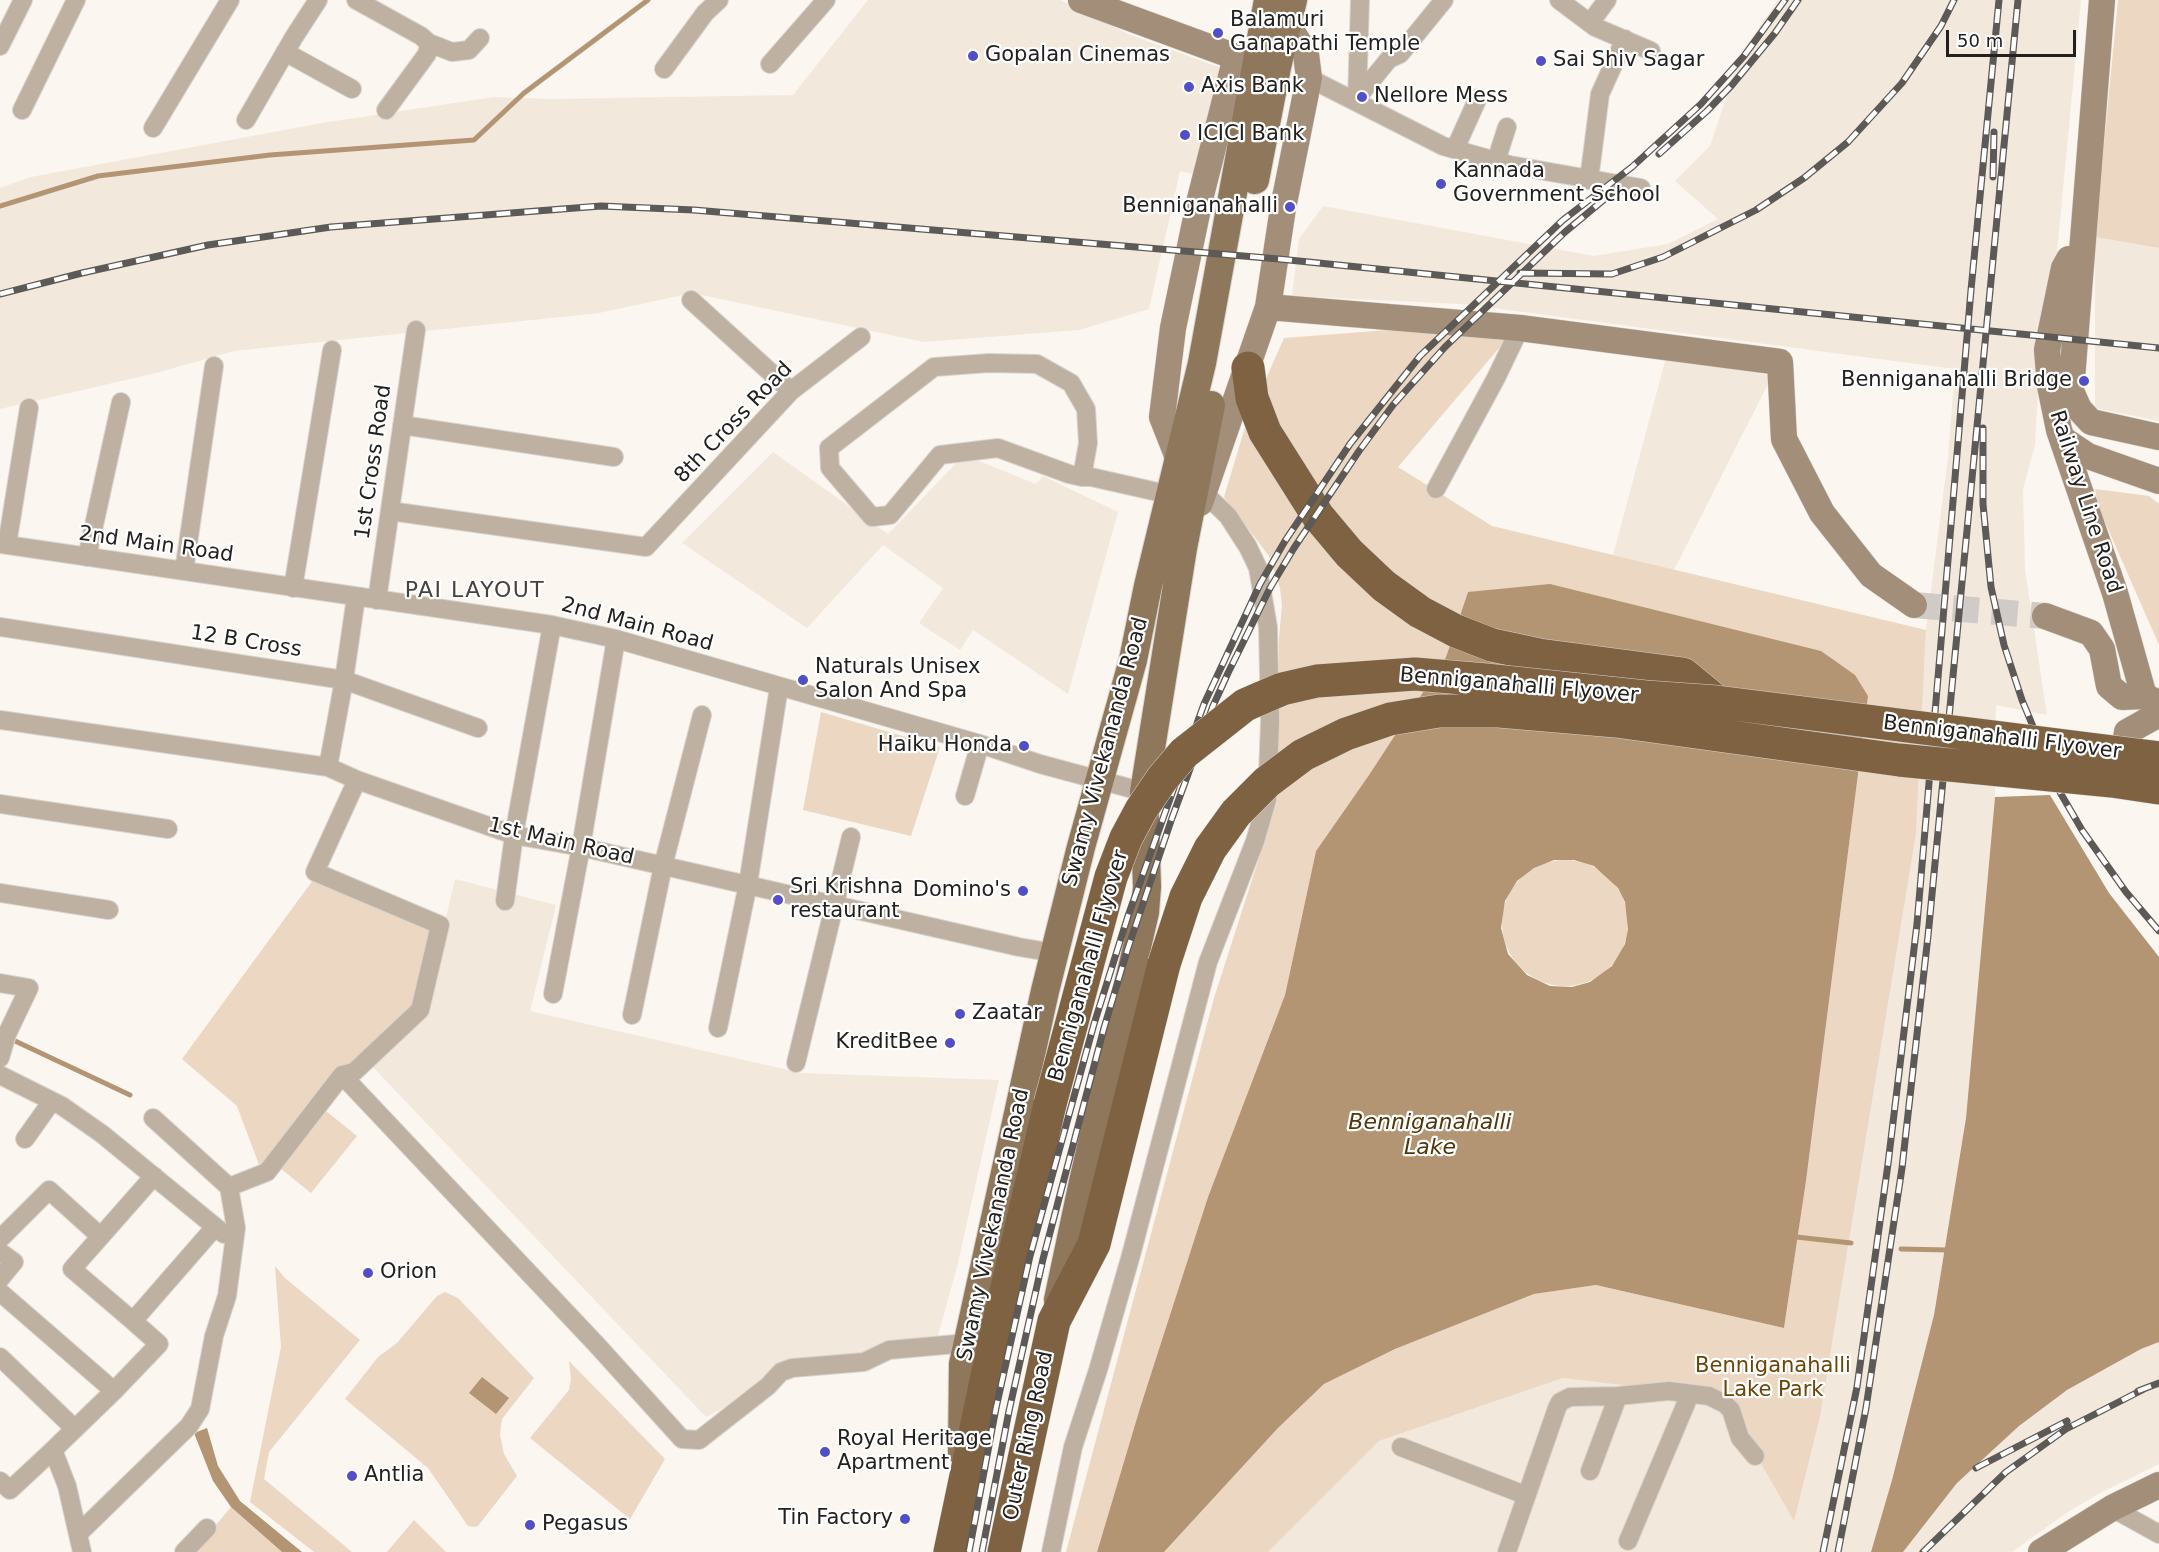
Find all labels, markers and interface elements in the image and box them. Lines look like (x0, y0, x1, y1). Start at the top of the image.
place label: Balamuri Ganapathi Temple (1230, 8, 1420, 58)
scale bar (1949, 18, 2080, 56)
marker: Balamuri Ganapathi Temple (1211, 26, 1225, 40)
text: 50 m (1957, 30, 2003, 51)
place label: Gopalan Cinemas (985, 43, 1170, 69)
place label: Sai Shiv Sagar (1553, 48, 1704, 74)
marker: Gopalan Cinemas (966, 49, 980, 63)
marker: Sai Shiv Sagar (1534, 54, 1548, 68)
place label: Axis Bank (1201, 74, 1304, 100)
marker: Axis Bank (1182, 80, 1196, 94)
place label: Nellore Mess (1374, 84, 1508, 110)
marker: Nellore Mess (1355, 90, 1369, 104)
place label: ICICI Bank (1197, 122, 1304, 148)
marker: ICICI Bank (1178, 128, 1192, 142)
place label: Kannada Government School (1453, 159, 1660, 209)
marker: Kannada Government School (1434, 177, 1448, 191)
place label: Benniganahalli (1122, 194, 1278, 220)
marker: Benniganahalli (1283, 200, 1297, 214)
street label: 8th Cross Road (670, 357, 798, 489)
place label: Benniganahalli Bridge (1841, 368, 2072, 394)
marker: Benniganahalli Bridge (2077, 374, 2091, 388)
street label: 1st Cross Road (351, 383, 397, 541)
street label: Railway Line Road (2044, 407, 2126, 597)
street label: 2nd Main Road (77, 522, 235, 568)
district label: PAI LAYOUT (405, 578, 545, 604)
street label: 2nd Main Road (558, 593, 716, 657)
street label: Swamy Vivekananda Road (1058, 615, 1154, 889)
street label: 12 B Cross (189, 621, 303, 663)
place label: Naturals Unisex Salon And Spa (815, 655, 981, 705)
street label: Benniganahalli Flyover (1399, 663, 1639, 709)
marker: Naturals Unisex Salon And Spa (796, 673, 810, 687)
street label: Benniganahalli Flyover (1882, 711, 2122, 765)
place label: Haiku Honda (878, 733, 1012, 759)
marker: Haiku Honda (1017, 739, 1031, 753)
street label: 1st Main Road (486, 813, 636, 871)
street label: Benniganahalli Flyover (1044, 847, 1134, 1085)
place label: Sri Krishna restaurant (790, 875, 903, 925)
place label: Domino's (913, 878, 1011, 904)
marker: Domino's (1016, 884, 1030, 898)
marker: Sri Krishna restaurant (771, 893, 785, 907)
place label: Zaatar (972, 1001, 1042, 1027)
marker: Zaatar (953, 1007, 967, 1021)
place label: KreditBee (835, 1030, 938, 1056)
marker: KreditBee (943, 1036, 957, 1050)
street label: Swamy Vivekananda Road (953, 1087, 1035, 1363)
water label: Benniganahalli Lake (1348, 1110, 1512, 1162)
place label: Orion (380, 1260, 437, 1286)
marker: Orion (361, 1266, 375, 1280)
street label: Outer Ring Road (999, 1349, 1059, 1523)
park label: Benniganahalli Lake Park (1695, 1354, 1851, 1404)
place label: Royal Heritage Apartment (837, 1427, 992, 1477)
marker: Royal Heritage Apartment (818, 1445, 832, 1459)
place label: Antlia (364, 1463, 424, 1489)
marker: Antlia (345, 1469, 359, 1483)
place label: Tin Factory (778, 1506, 893, 1532)
place label: Pegasus (542, 1512, 628, 1538)
marker: Tin Factory (898, 1512, 912, 1526)
marker: Pegasus (523, 1518, 537, 1532)

